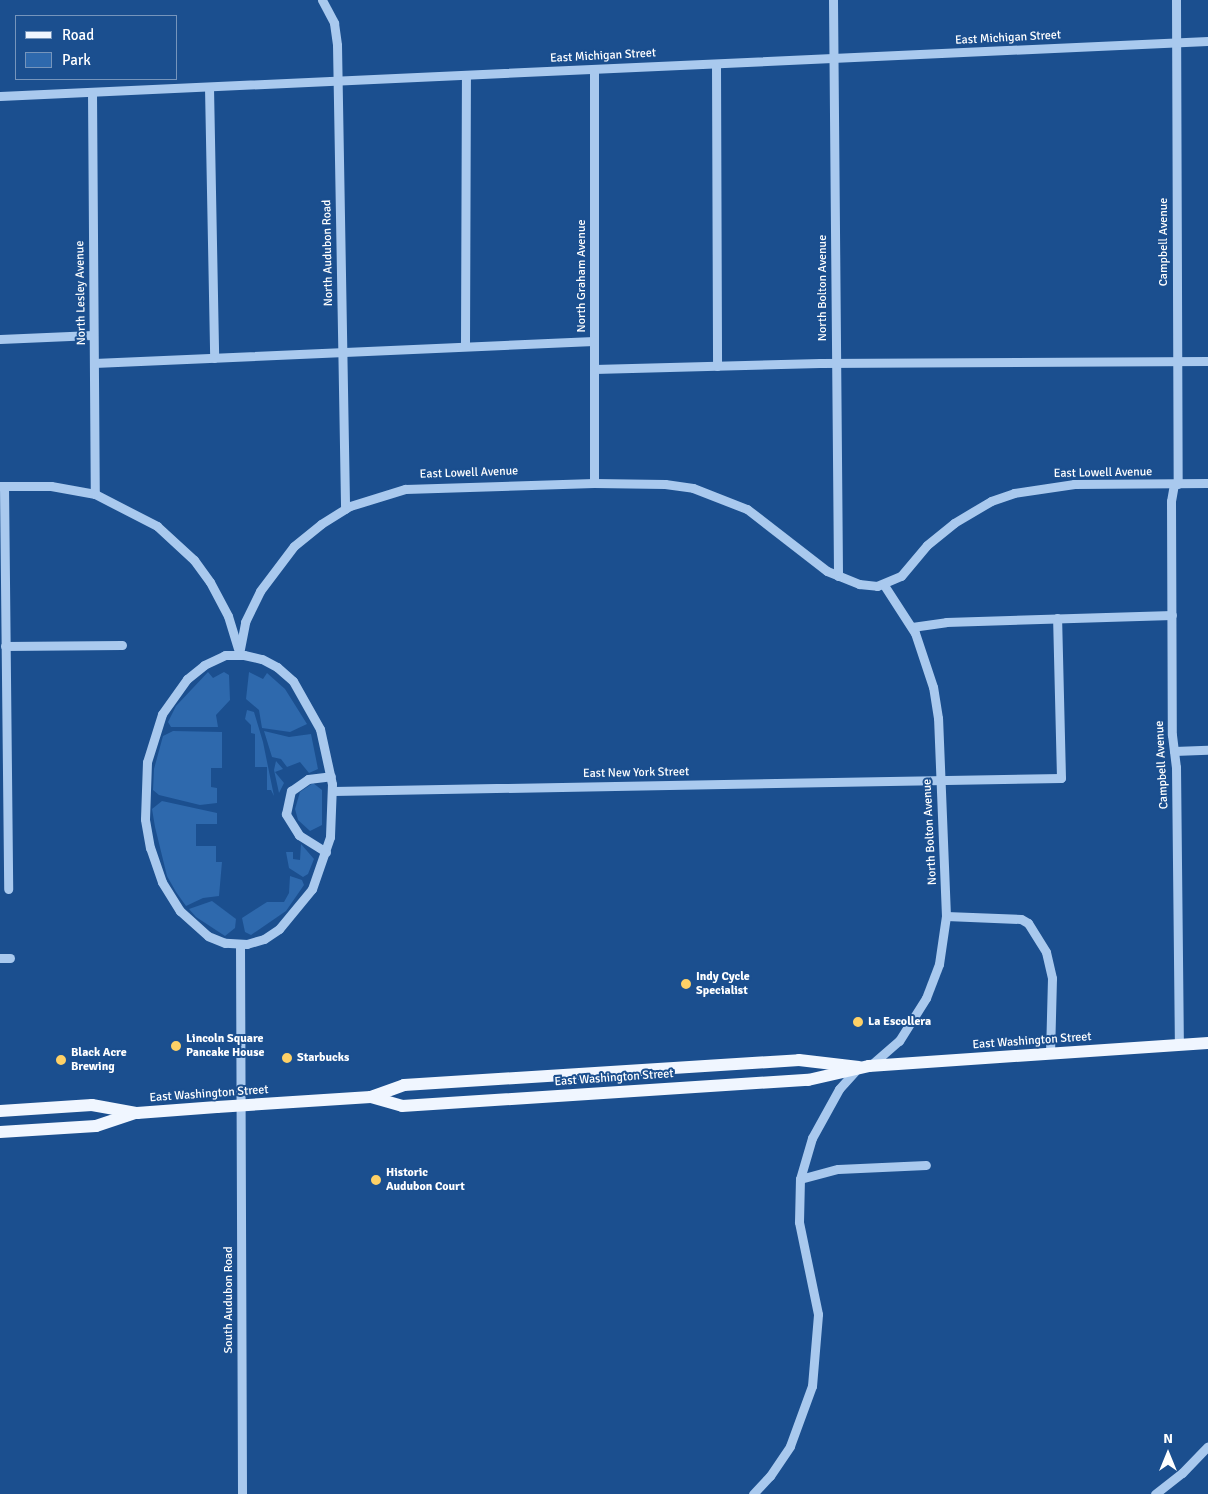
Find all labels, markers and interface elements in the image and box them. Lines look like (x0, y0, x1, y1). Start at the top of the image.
legend (15, 15, 178, 80)
text: Road (62, 26, 94, 44)
street label: East Michigan Street (955, 28, 1061, 48)
street label: East Michigan Street (550, 46, 656, 66)
text: Park (62, 51, 91, 69)
street label: Campbell Avenue (1157, 198, 1171, 286)
street label: North Audubon Road (320, 200, 336, 306)
street label: North Graham Avenue (575, 220, 589, 332)
street label: North Bolton Avenue (816, 235, 830, 341)
street label: North Lesley Avenue (73, 241, 89, 345)
street label: East Lowell Avenue (419, 464, 519, 482)
street label: East Lowell Avenue (1054, 465, 1152, 481)
street label: Campbell Avenue (1152, 720, 1172, 810)
street label: East New York Street (583, 765, 689, 781)
street label: North Bolton Avenue (920, 779, 940, 885)
place label: Indy Cycle Specialist (696, 970, 750, 998)
marker: Indy Cycle Specialist (680, 978, 692, 990)
place label: La Escollera (868, 1015, 931, 1029)
marker: La Escollera (852, 1016, 864, 1028)
street label: East Washington Street (972, 1030, 1092, 1052)
place label: Lincoln Square Pancake House (186, 1032, 264, 1060)
marker: Lincoln Square Pancake House (170, 1040, 182, 1052)
place label: Black Acre Brewing (71, 1046, 127, 1074)
place label: Starbucks (297, 1051, 349, 1065)
marker: Starbucks (281, 1052, 293, 1064)
marker: Black Acre Brewing (55, 1054, 67, 1066)
street label: East Washington Street (554, 1067, 674, 1089)
street label: East Washington Street (149, 1083, 269, 1105)
place label: Historic Audubon Court (386, 1166, 465, 1194)
marker: Historic Audubon Court (370, 1174, 382, 1186)
street label: South Audubon Road (222, 1247, 236, 1353)
north arrow (1143, 1429, 1193, 1479)
text: N (1163, 1430, 1173, 1447)

